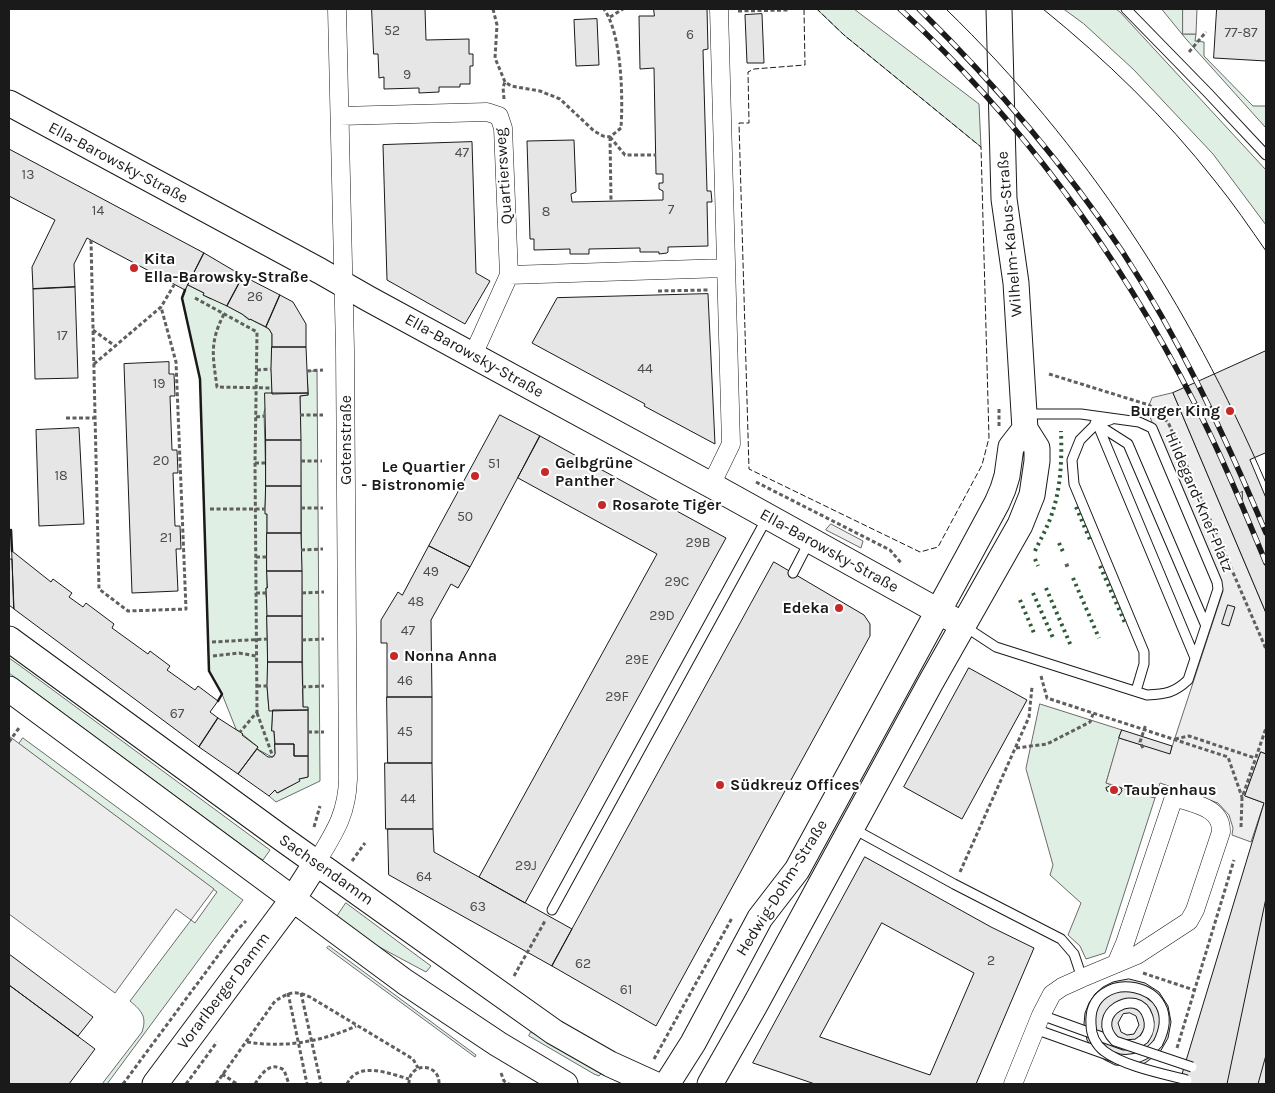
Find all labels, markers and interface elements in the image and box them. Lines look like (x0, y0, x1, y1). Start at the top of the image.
house number: 52 (384, 23, 400, 39)
house number: 77-87 (1224, 25, 1258, 41)
house number: 6 (686, 27, 694, 43)
house number: 9 (403, 67, 411, 83)
street label: Ella-Barowsky-Straße (45, 118, 191, 208)
street label: Quartiersweg (491, 127, 517, 225)
house number: 47 (455, 145, 469, 161)
street label: Wilhelm-Kabus-Straße (993, 150, 1027, 318)
house number: 13 (22, 167, 34, 183)
house number: 7 (668, 202, 674, 218)
house number: 14 (92, 203, 104, 219)
house number: 8 (542, 204, 550, 220)
place label: Kita Ella-Barowsky-Straße (144, 249, 308, 287)
marker: Kita Ella-Barowsky-Straße (128, 262, 140, 274)
house number: 26 (247, 289, 263, 305)
street label: Ella-Barowsky-Straße (401, 310, 547, 402)
house number: 17 (56, 328, 68, 344)
house number: 44 (637, 361, 653, 377)
house number: 19 (153, 376, 165, 392)
street label: Gotenstraße (336, 395, 356, 485)
place label: Burger King (1130, 401, 1220, 421)
marker: Burger King (1224, 405, 1236, 417)
street label: Hildegard-Knef-Platz (1161, 429, 1237, 575)
house number: 20 (153, 453, 169, 469)
place label: Gelbgrüne Panther (555, 453, 633, 491)
house number: 51 (488, 456, 500, 472)
place label: Le Quartier - Bistronomie (361, 457, 465, 495)
marker: Gelbgrüne Panther (539, 466, 551, 478)
house number: 18 (54, 468, 68, 484)
marker: Le Quartier - Bistronomie (469, 470, 481, 482)
house number: 1 (1240, 488, 1244, 504)
place label: Rosarote Tiger (612, 495, 721, 515)
marker: Rosarote Tiger (596, 499, 608, 511)
street label: Ella-Barowsky-Straße (756, 505, 902, 597)
house number: 50 (457, 509, 473, 525)
house number: 21 (160, 530, 172, 546)
house number: 29B (686, 535, 710, 551)
house number: 49 (423, 564, 439, 580)
house number: 29C (665, 574, 689, 590)
house number: 48 (408, 594, 424, 610)
place label: Edeka (782, 598, 829, 618)
marker: Edeka (833, 602, 845, 614)
house number: 29D (649, 608, 675, 624)
house number: 47 (401, 623, 415, 639)
place label: Nonna Anna (404, 646, 497, 666)
marker: Nonna Anna (388, 650, 400, 662)
house number: 29E (625, 652, 649, 668)
house number: 46 (397, 673, 413, 689)
house number: 29F (605, 689, 629, 705)
house number: 67 (170, 706, 184, 722)
house number: 45 (397, 724, 413, 740)
place label: Südkreuz Offices (730, 775, 860, 795)
marker: Südkreuz Offices (714, 779, 726, 791)
place label: Taubenhaus (1124, 780, 1216, 800)
marker: Taubenhaus (1108, 784, 1120, 796)
house number: 44 (400, 791, 416, 807)
street label: Hedwig-Dohm-Straße (732, 816, 832, 960)
street label: Sachsendamm (275, 830, 377, 910)
house number: 29J (515, 858, 537, 874)
house number: 64 (416, 869, 432, 885)
house number: 63 (470, 899, 486, 915)
street label: Vorarlberger Damm (174, 929, 274, 1053)
house number: 2 (987, 953, 995, 969)
house number: 62 (575, 956, 591, 972)
house number: 61 (620, 982, 632, 998)

